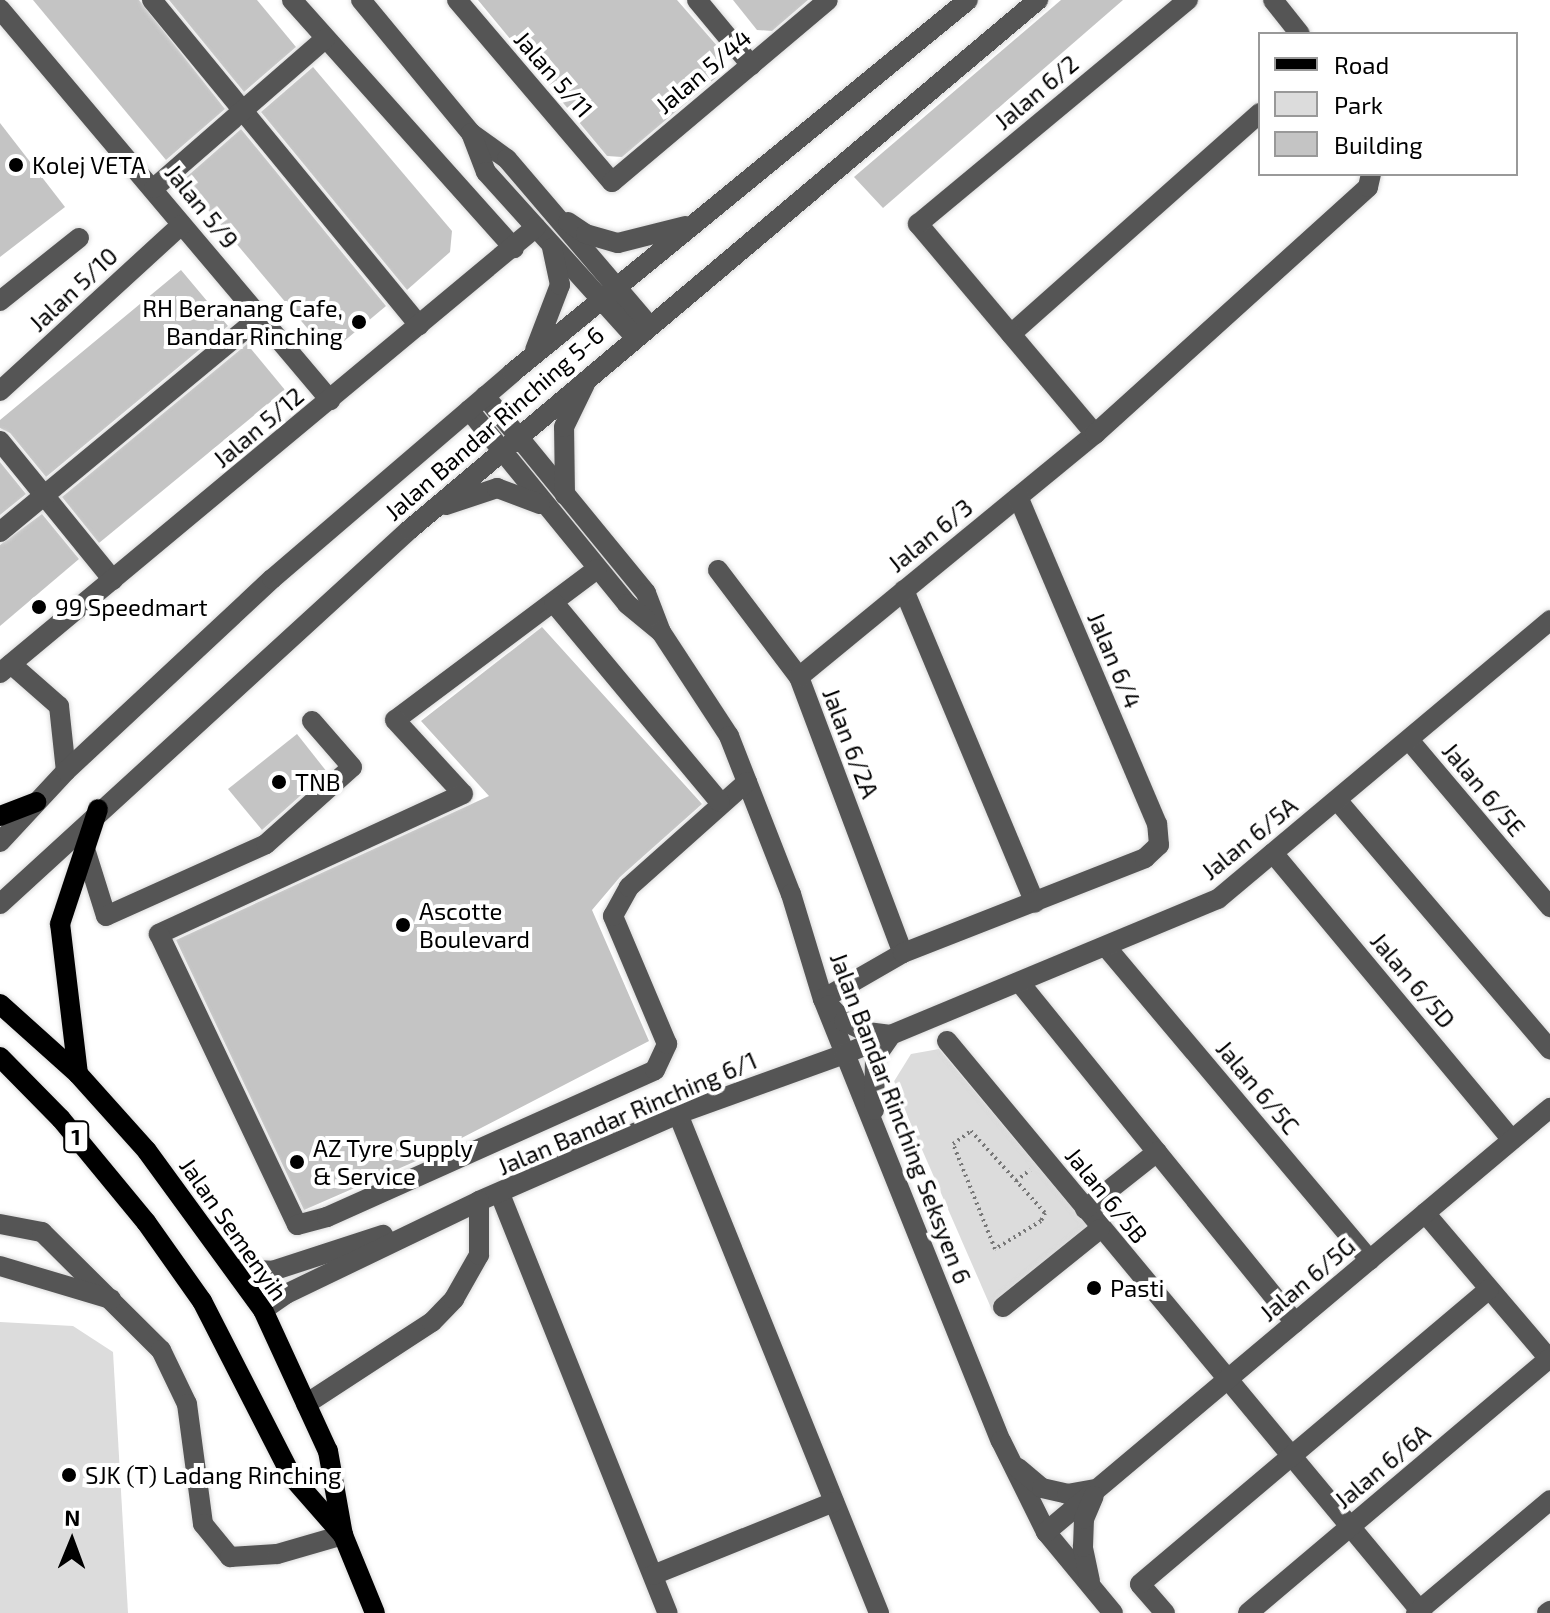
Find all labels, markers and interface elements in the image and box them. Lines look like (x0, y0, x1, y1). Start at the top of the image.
street label: Jalan 5/44 (649, 23, 757, 119)
street label: Jalan 5/11 (509, 25, 599, 123)
legend (1258, 32, 1518, 176)
street label: Jalan 6/2 (988, 49, 1084, 135)
text: Road (1334, 50, 1389, 79)
text: Park (1334, 90, 1383, 119)
text: Building (1334, 130, 1423, 159)
place label: Kolej VETA (32, 151, 146, 179)
marker: Kolej VETA (7, 156, 25, 174)
street label: Jalan 5/9 (159, 158, 245, 254)
street label: Jalan 5/10 (23, 241, 123, 337)
place label: RH Beranang Cafe, Bandar Rinching (142, 294, 343, 350)
marker: RH Beranang Cafe, Bandar Rinching (350, 313, 368, 331)
street label: Jalan Bandar Rinching 5-6 (378, 320, 610, 526)
street label: Jalan 5/12 (207, 381, 309, 473)
street label: Jalan 6/3 (882, 492, 978, 578)
place label: 99 Speedmart (55, 593, 208, 621)
marker: 99 Speedmart (30, 598, 48, 616)
street label: Jalan 6/4 (1082, 608, 1148, 712)
street label: Jalan 6/2A (817, 684, 885, 802)
street label: Jalan 6/5E (1437, 736, 1531, 842)
place label: TNB (295, 768, 341, 796)
marker: TNB (270, 773, 288, 791)
street label: Jalan 6/5A (1195, 791, 1303, 885)
place label: Ascotte Boulevard (419, 897, 530, 953)
marker: Ascotte Boulevard (394, 916, 412, 934)
street label: Jalan 6/5D (1365, 926, 1461, 1034)
street label: Jalan Bandar Rinching Seksyen 6 (824, 948, 978, 1288)
street label: Jalan 6/5C (1210, 1034, 1306, 1140)
street label: Jalan Bandar Rinching 6/1 (493, 1045, 761, 1181)
road number: 1 (62, 1119, 90, 1155)
place label: AZ Tyre Supply & Service (313, 1134, 474, 1190)
street label: Jalan 6/5B (1060, 1141, 1154, 1249)
street label: Jalan Semenyih (174, 1152, 294, 1306)
marker: AZ Tyre Supply & Service (288, 1153, 306, 1171)
street label: Jalan 6/5G (1254, 1231, 1360, 1327)
place label: Pasti (1110, 1274, 1165, 1302)
marker: Pasti (1085, 1279, 1103, 1297)
street label: Jalan 6/6A (1328, 1418, 1436, 1514)
place label: SJK (T) Ladang Rinching (85, 1461, 342, 1489)
marker: SJK (T) Ladang Rinching (60, 1466, 78, 1484)
north arrow (32, 1501, 112, 1581)
text: N (64, 1504, 81, 1530)

